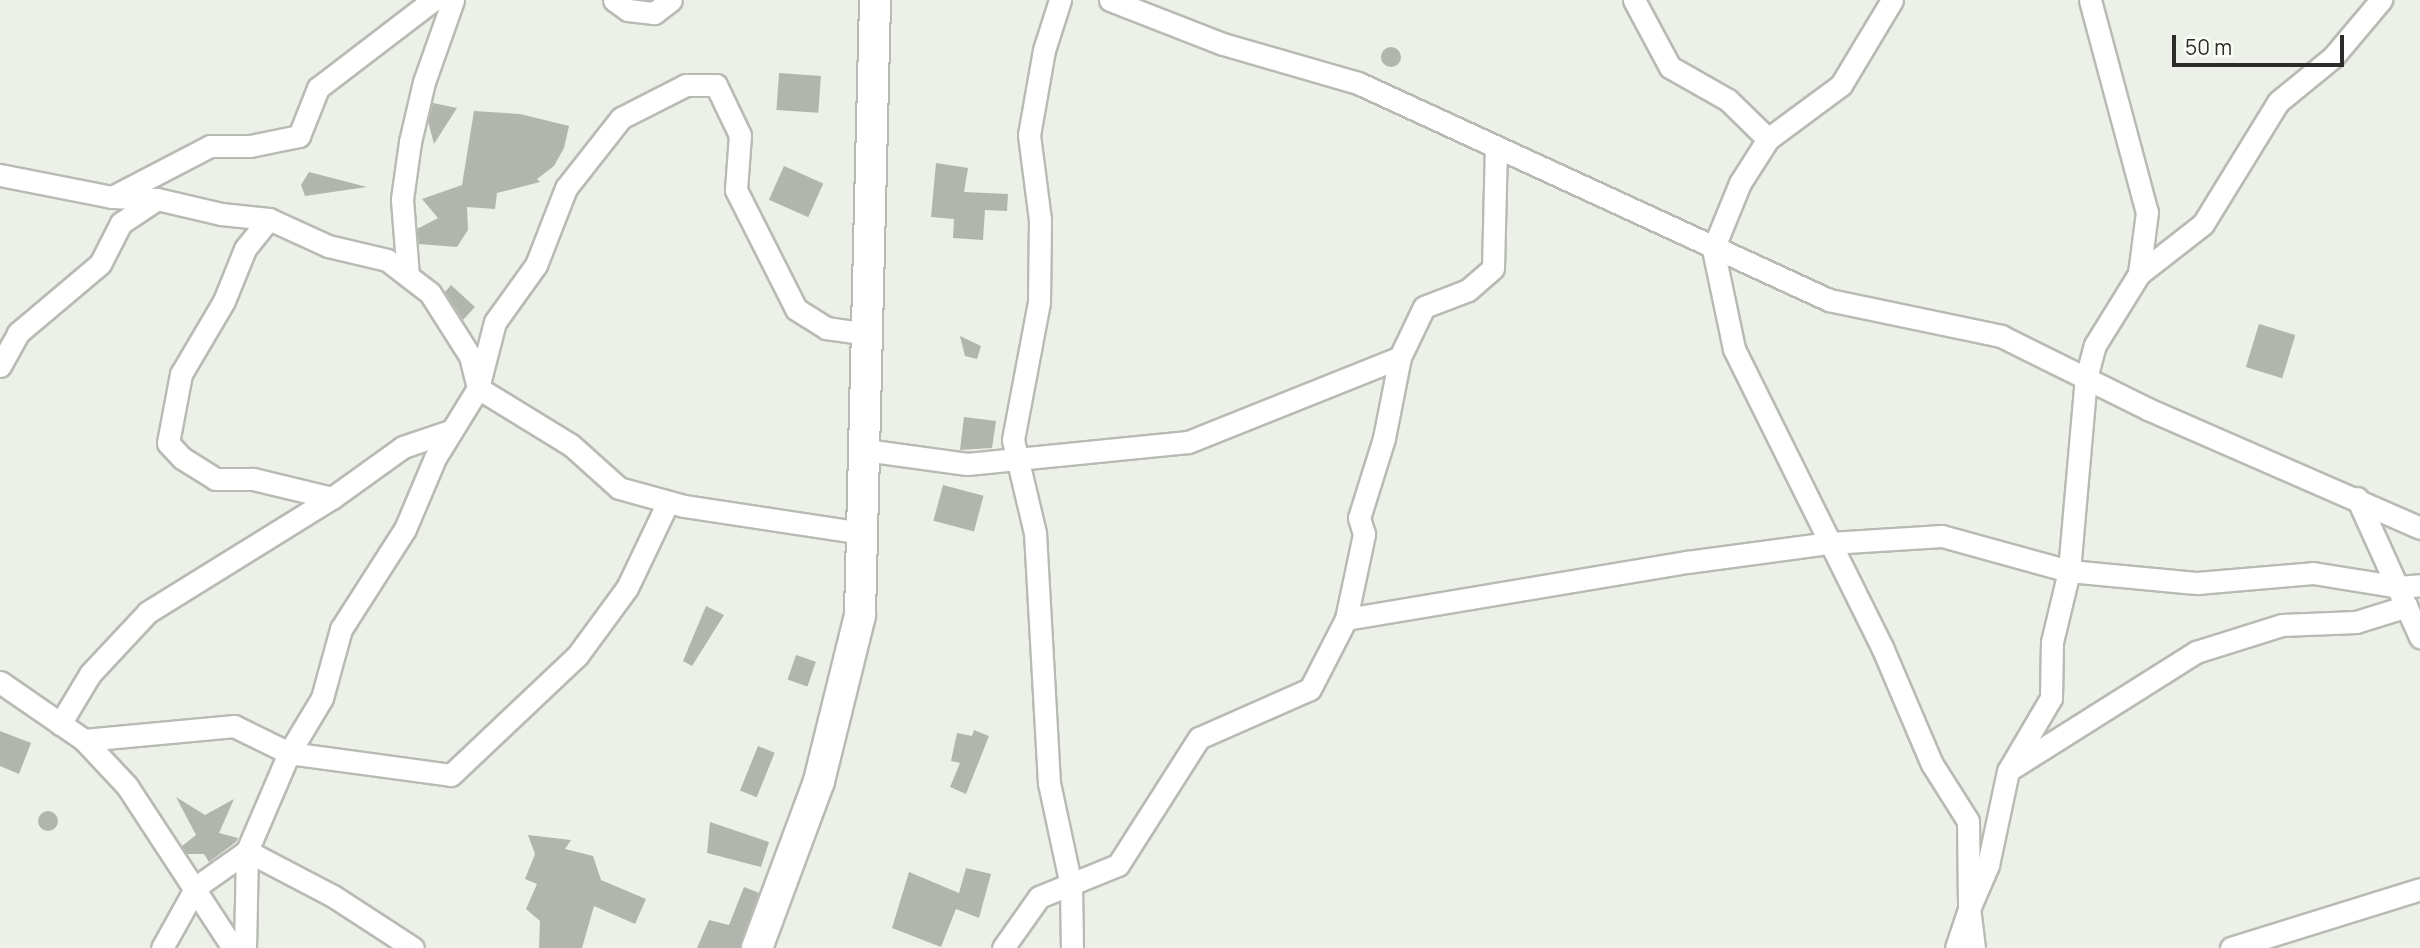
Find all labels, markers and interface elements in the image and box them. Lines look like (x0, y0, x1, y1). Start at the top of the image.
scale bar (2175, 21, 2346, 65)
text: 50 m (2185, 33, 2232, 61)

